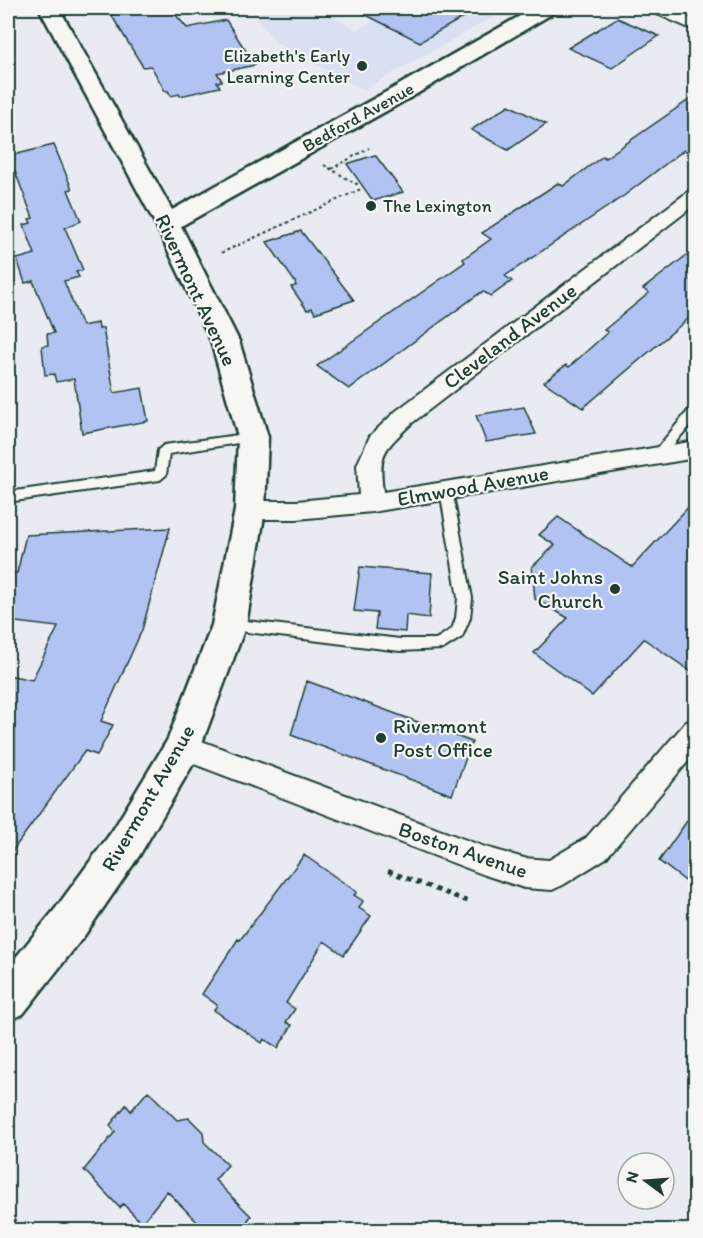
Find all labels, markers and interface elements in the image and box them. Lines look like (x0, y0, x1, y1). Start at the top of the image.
place label: Elizabeth's Early Learning Center (224, 45, 351, 88)
marker: Elizabeth's Early Learning Center (355, 59, 369, 73)
street label: Bedford Avenue (298, 77, 418, 157)
place label: The Lexington (383, 195, 492, 217)
marker: The Lexington (364, 199, 378, 213)
street label: Rivermont Avenue (150, 210, 243, 370)
street label: Cleveland Avenue (438, 277, 581, 394)
street label: Elmwood Avenue (395, 460, 551, 511)
place label: Saint Johns Church (498, 564, 604, 613)
marker: Saint Johns Church (608, 582, 622, 596)
place label: Rivermont Post Office (393, 713, 493, 762)
street label: Rivermont Avenue (95, 720, 200, 875)
marker: Rivermont Post Office (374, 731, 388, 745)
street label: Boston Avenue (395, 816, 531, 883)
north arrow (616, 1151, 676, 1211)
text: N (621, 1169, 643, 1185)

